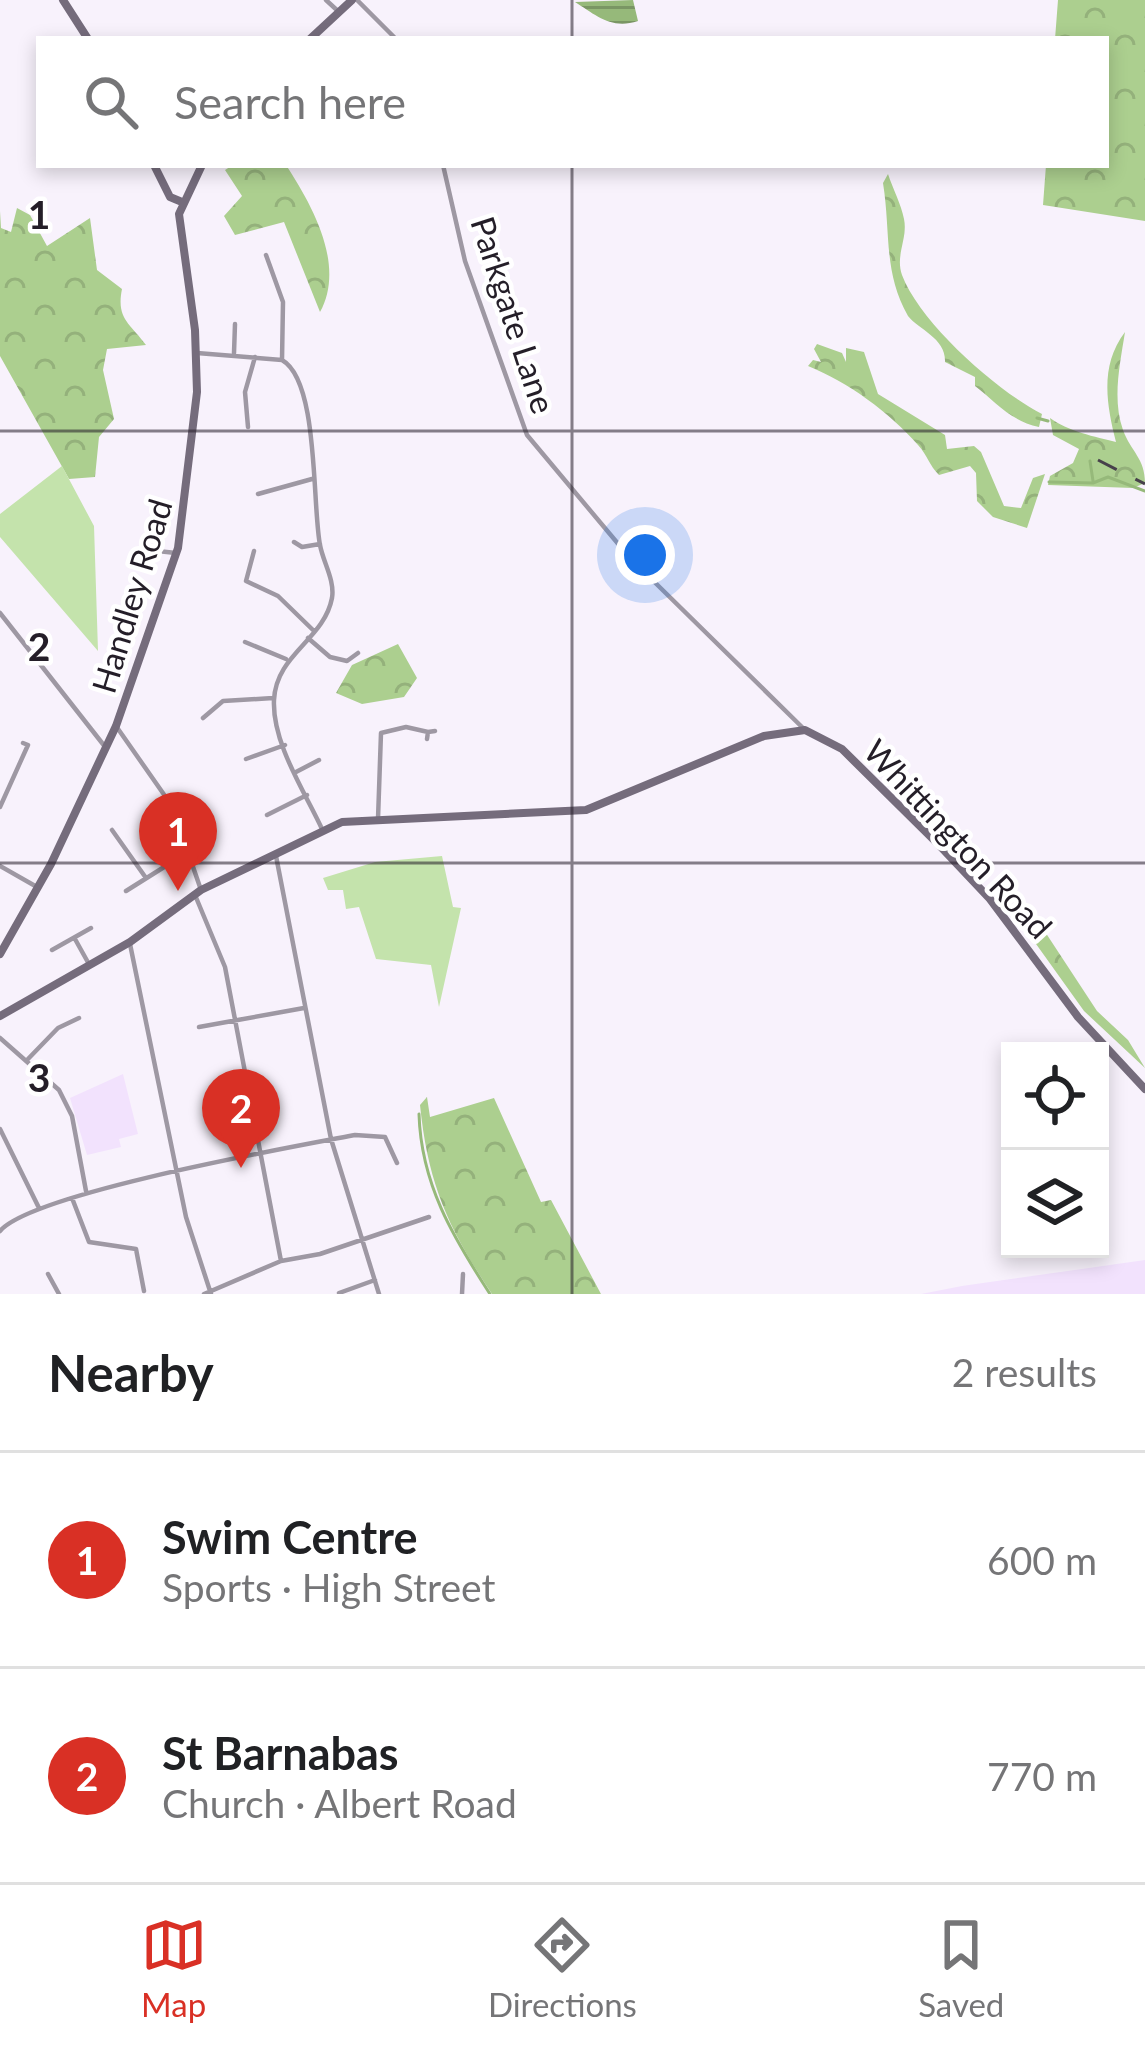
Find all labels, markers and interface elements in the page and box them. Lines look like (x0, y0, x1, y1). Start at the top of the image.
search box (36, 36, 1109, 168)
icon: search (78, 69, 144, 135)
text: Search here (174, 75, 406, 129)
text: 1 (28, 191, 50, 237)
street label: Parkgate Lane (463, 211, 565, 418)
street label: Handley Road (83, 494, 179, 697)
your location (615, 525, 675, 585)
text: 2 (28, 623, 50, 669)
street label: Whittington Road (856, 731, 1061, 946)
pin: 1 (139, 792, 217, 891)
map controls (1001, 1042, 1109, 1258)
button: locate (1001, 1042, 1109, 1150)
text: 3 (28, 1054, 50, 1100)
pin: 2 (202, 1069, 280, 1168)
button: layers (1001, 1150, 1109, 1258)
text: Nearby (48, 1342, 214, 1403)
text: 2 results (952, 1349, 1097, 1395)
text: Swim Centre (162, 1510, 417, 1564)
text: 1 (76, 1537, 98, 1583)
text: 600 m (987, 1537, 1097, 1583)
text: Sports · High Street (162, 1564, 495, 1610)
text: St Barnabas (162, 1726, 399, 1780)
text: 2 (76, 1753, 98, 1799)
text: 770 m (987, 1753, 1097, 1799)
text: Church · Albert Road (162, 1780, 517, 1826)
tab: Map (141, 1912, 207, 2024)
tab: Directions (488, 1912, 637, 2024)
tab: Saved (918, 1912, 1004, 2024)

